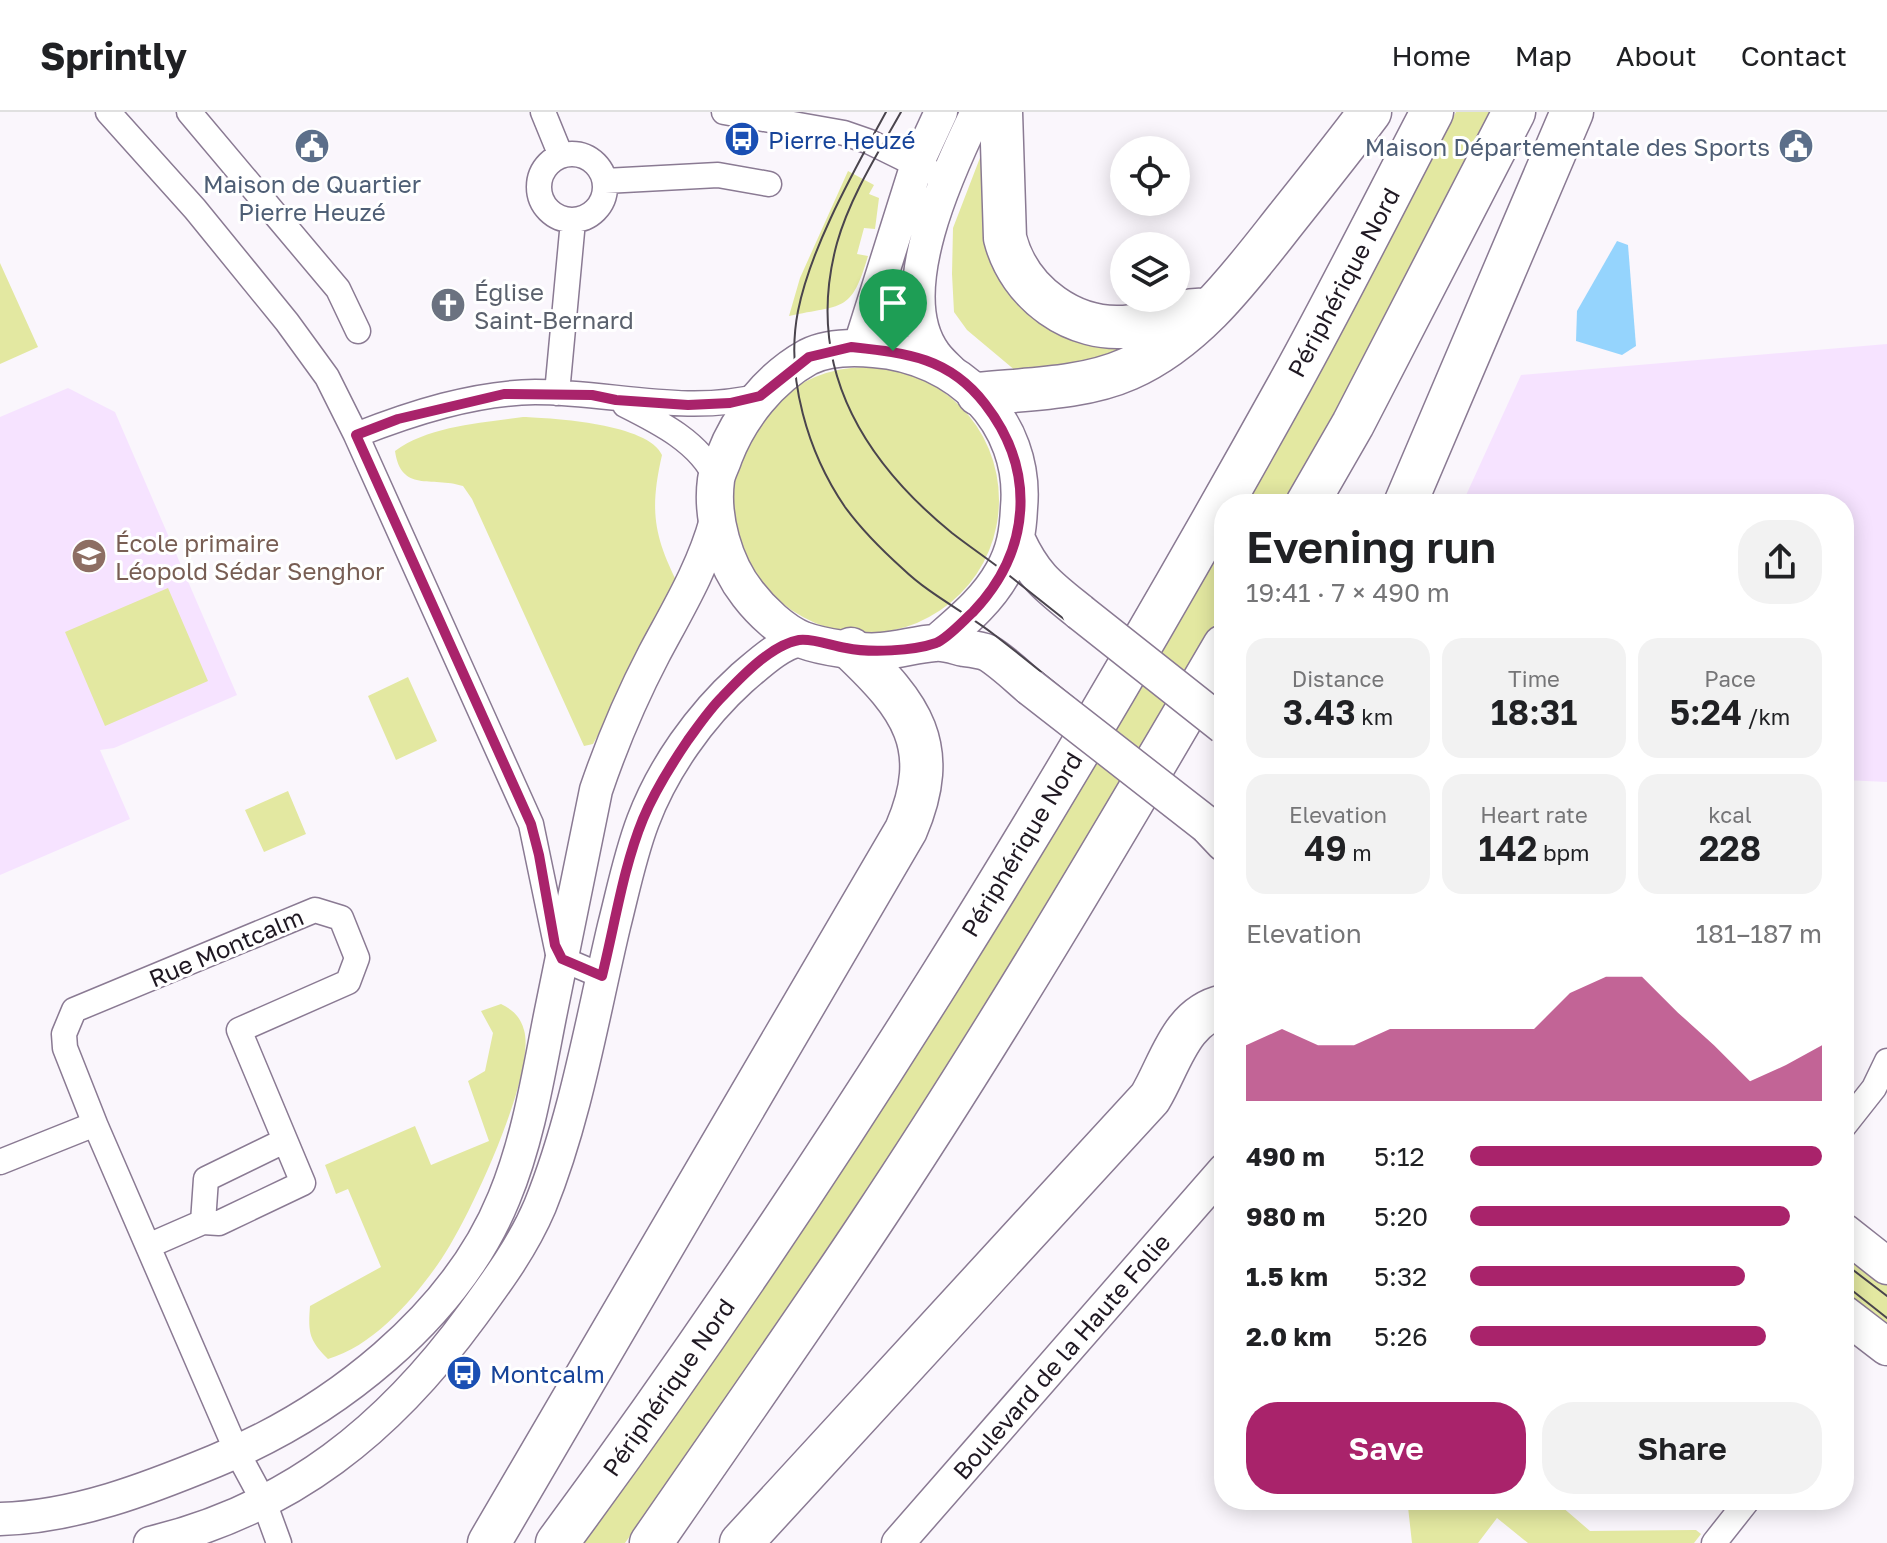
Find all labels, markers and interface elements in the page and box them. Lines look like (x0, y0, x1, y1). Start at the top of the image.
text: Sprintly (40, 33, 187, 78)
text: Home (1392, 39, 1471, 72)
text: Map (1515, 39, 1572, 72)
text: About (1616, 39, 1697, 72)
text: Contact (1741, 39, 1847, 72)
bus stop icon: Pierre Heuzé (723, 120, 761, 158)
place label: Pierre Heuzé (768, 125, 915, 154)
public building icon: Maison de Quartier Pierre Heuzé (293, 127, 331, 165)
public building icon: Maison Départementale des Sports (1777, 127, 1815, 165)
place label: Maison Départementale des Sports (1365, 132, 1770, 161)
map controls (1110, 136, 1190, 312)
button: locate (1110, 136, 1190, 216)
place label: Maison de Quartier Pierre Heuzé (203, 169, 421, 226)
street label: Périphérique Nord (1281, 182, 1405, 382)
button: layers (1110, 232, 1190, 312)
pin (859, 269, 927, 351)
place label: Église Saint-Bernard (474, 277, 634, 334)
icon: arrive (871, 281, 915, 325)
church icon: Église Saint-Bernard (429, 286, 467, 324)
text: Evening run (1246, 520, 1496, 573)
button: share (1738, 520, 1822, 604)
place label: École primaire Léopold Sédar Senghor (115, 528, 384, 585)
school or university icon: École primaire Léopold Sédar Senghor (70, 537, 108, 575)
text: 19:41 · 7 × 490 m (1246, 577, 1450, 608)
text: Distance (1292, 665, 1384, 692)
text: Time (1508, 665, 1560, 692)
text: Pace (1704, 665, 1756, 692)
text: 3.43 (1283, 692, 1356, 732)
text: 18:31 (1491, 692, 1577, 732)
text: 5:24 (1670, 692, 1742, 732)
text: km (1356, 703, 1393, 730)
text: /km (1742, 703, 1790, 730)
street label: Périphérique Nord (954, 746, 1088, 942)
text: Elevation (1289, 801, 1387, 828)
text: Heart rate (1480, 801, 1588, 828)
text: kcal (1708, 801, 1752, 828)
text: 49 (1304, 828, 1347, 868)
text: 142 (1479, 828, 1537, 868)
text: 228 (1699, 828, 1761, 868)
text: m (1347, 839, 1372, 866)
text: bpm (1537, 839, 1589, 866)
street label: Rue Montcalm (144, 901, 308, 993)
text: Elevation (1246, 918, 1362, 949)
text: 181–187 m (1695, 918, 1822, 949)
text: 490 m (1246, 1141, 1325, 1172)
text: 5:12 (1374, 1141, 1425, 1172)
text: 980 m (1246, 1201, 1325, 1232)
text: 5:20 (1374, 1201, 1428, 1232)
street label: Boulevard de la Haute Folie (946, 1227, 1176, 1485)
text: 1.5 km (1246, 1261, 1328, 1292)
text: 5:32 (1374, 1261, 1427, 1292)
street label: Périphérique Nord (596, 1293, 740, 1481)
text: 2.0 km (1246, 1321, 1331, 1352)
text: 5:26 (1374, 1321, 1428, 1352)
bus stop icon: Montcalm (445, 1354, 483, 1392)
place label: Montcalm (490, 1359, 605, 1388)
button: Save (1246, 1402, 1526, 1494)
button: Share (1542, 1402, 1822, 1494)

